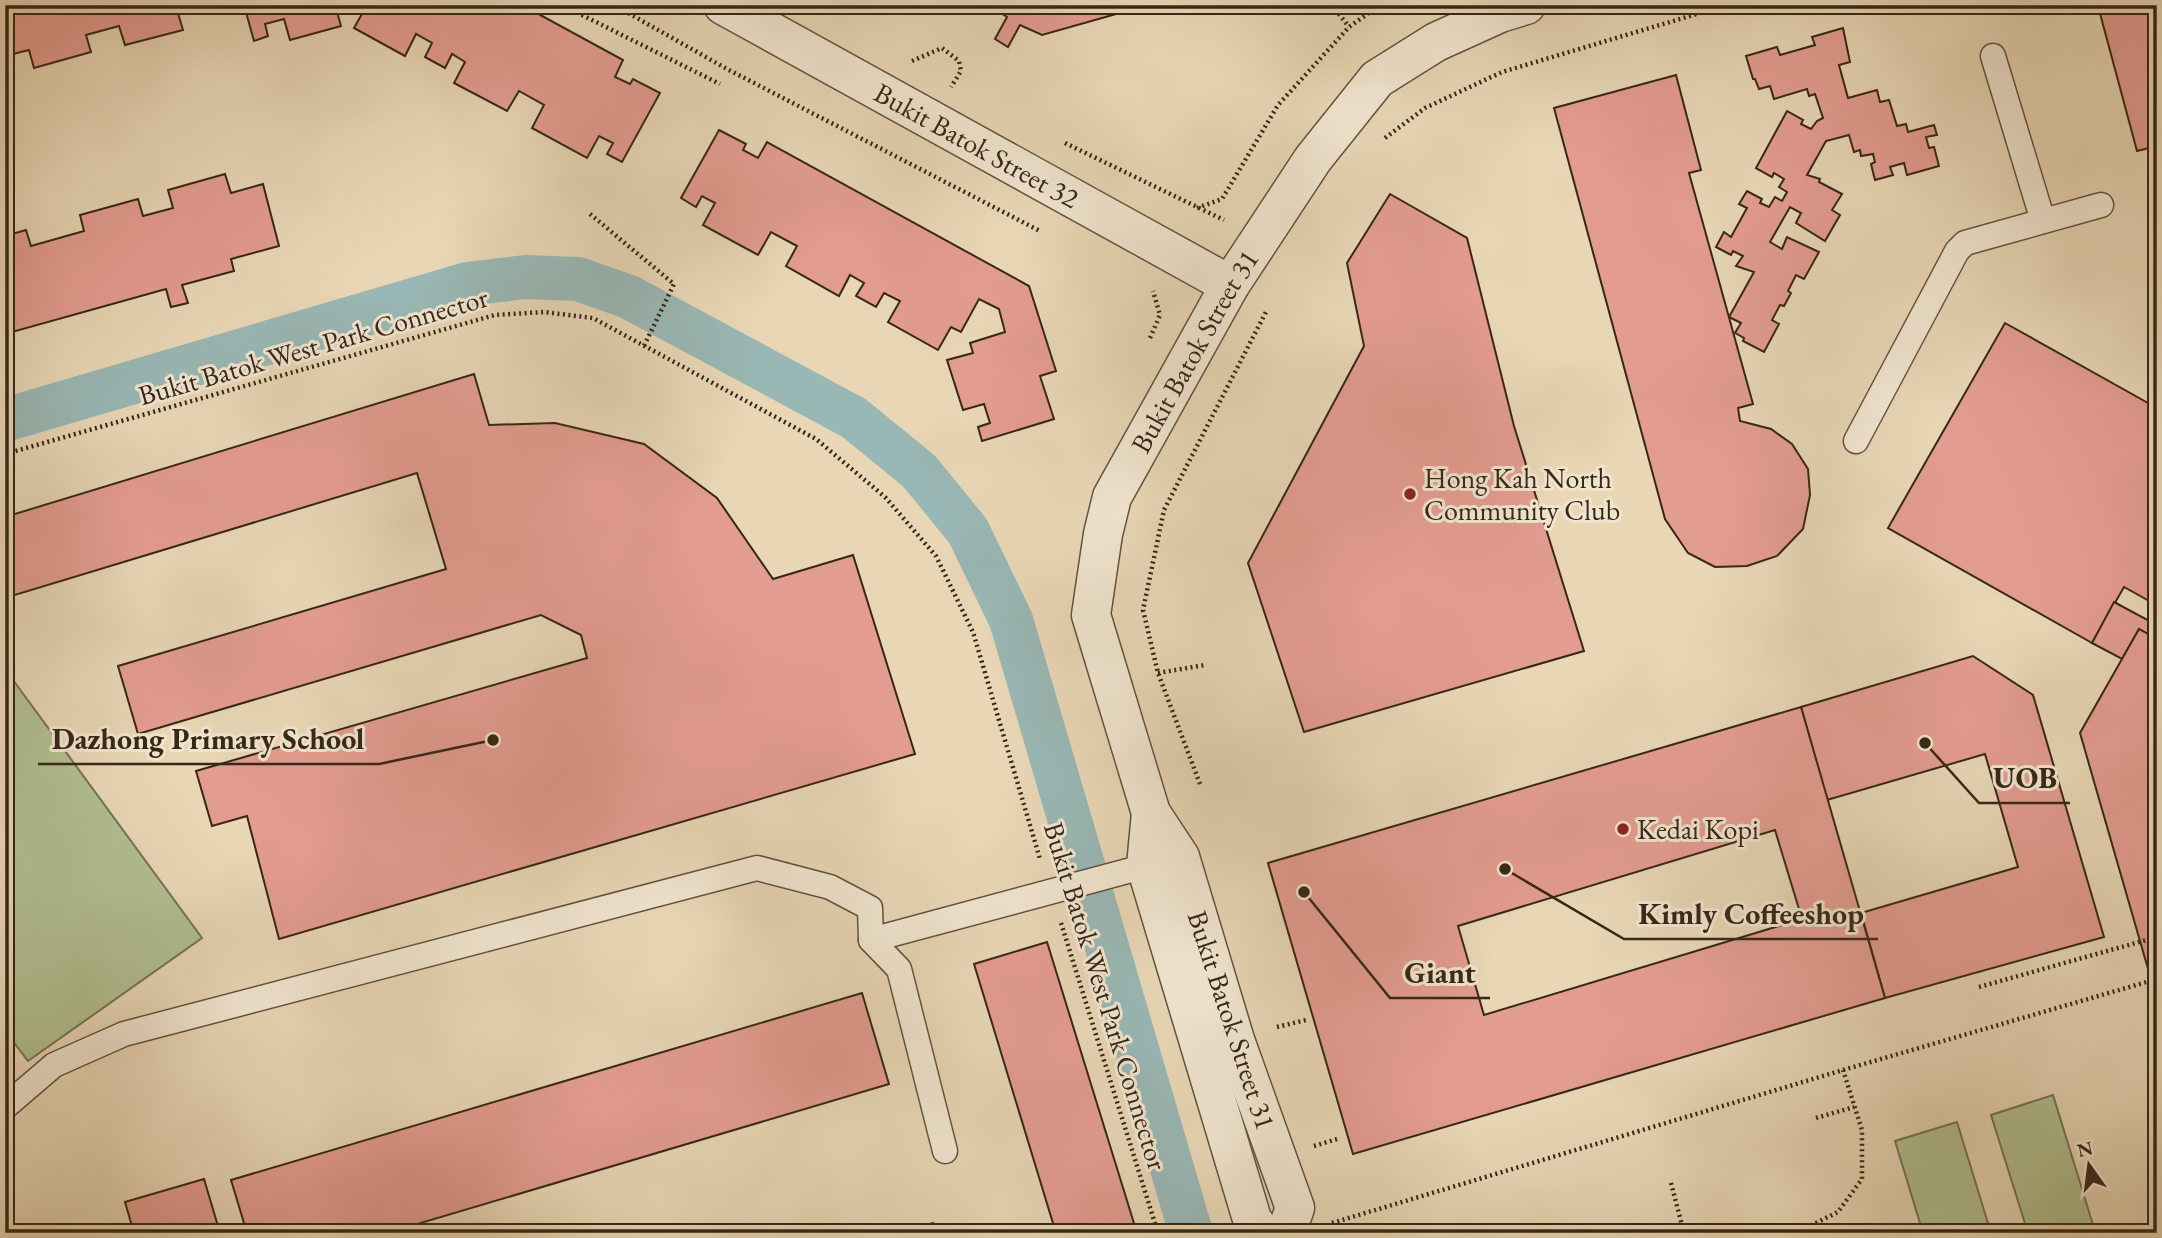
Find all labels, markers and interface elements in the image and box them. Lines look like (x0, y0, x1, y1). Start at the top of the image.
street label: Bukit Batok Street 32 (868, 74, 1086, 216)
street label: Bukit Batok Street 31 (1122, 243, 1266, 459)
street label: Bukit Batok West Park Connector (134, 279, 493, 413)
place label: Hong Kah North Community Club (1424, 460, 1620, 528)
marker: Hong Kah North Community Club (1402, 486, 1418, 502)
callout: Dazhong Primary School (38, 713, 379, 764)
text: Dazhong Primary School (52, 719, 365, 758)
callout: UOB (1979, 752, 2070, 803)
text: UOB (1993, 758, 2057, 797)
place label: Kedai Kopi (1637, 811, 1759, 847)
street label: Bukit Batok West Park Connector (1036, 818, 1176, 1175)
marker: Kedai Kopi (1615, 821, 1631, 837)
callout: Kimly Coffeeshop (1624, 888, 1878, 939)
text: Kimly Coffeeshop (1638, 894, 1864, 933)
street label: Bukit Batok Street 31 (1180, 906, 1284, 1134)
callout: Giant (1390, 947, 1490, 998)
text: Giant (1404, 953, 1476, 992)
north arrow (2054, 1130, 2124, 1200)
text: N (2075, 1135, 2096, 1163)

